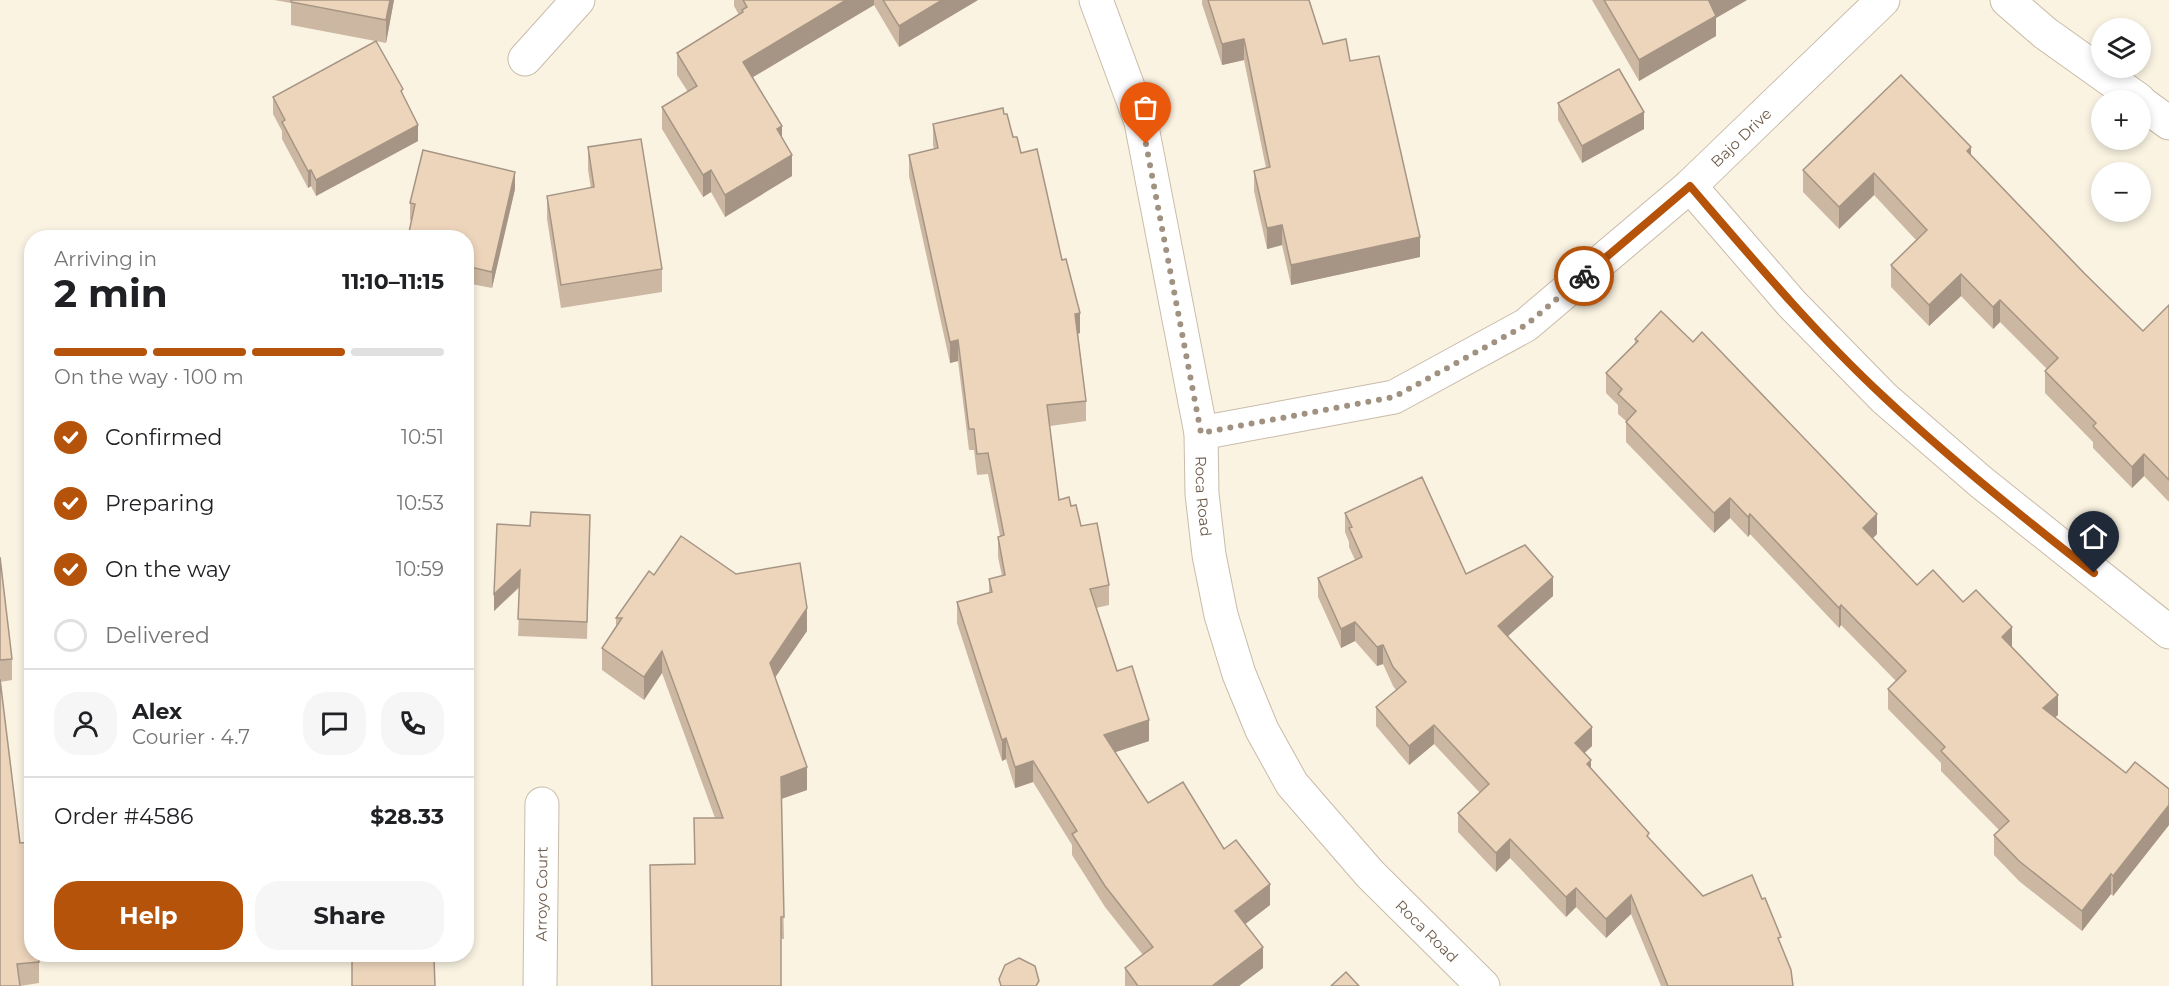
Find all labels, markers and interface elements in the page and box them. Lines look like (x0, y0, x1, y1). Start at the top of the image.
map controls (2091, 18, 2151, 222)
button: layers (2091, 18, 2151, 78)
pin (1120, 82, 1171, 144)
button: + (2091, 90, 2151, 150)
icon: bag (1129, 91, 1162, 124)
street label: Bajo Drive (1706, 104, 1775, 171)
button: − (2091, 162, 2151, 222)
courier (1554, 246, 1614, 306)
text: Arriving in (54, 247, 157, 271)
icon: bike (1568, 260, 1601, 293)
text: 11:10–11:15 (342, 268, 444, 295)
text: 2 min (54, 269, 168, 317)
text: On the way · 100 m (54, 365, 244, 389)
icon: check (54, 421, 87, 454)
text: Confirmed (105, 424, 222, 451)
text: 10:51 (401, 425, 444, 449)
street label: Roca Road (1192, 456, 1216, 537)
icon: check (54, 487, 87, 520)
text: Preparing (105, 490, 214, 517)
text: 10:53 (397, 491, 444, 515)
pin (2068, 511, 2119, 573)
icon: home (2077, 520, 2110, 553)
icon: check (54, 553, 87, 586)
text: On the way (105, 556, 230, 583)
text: 10:59 (396, 557, 444, 581)
text: Delivered (105, 622, 210, 649)
button: person (54, 692, 117, 755)
button: chat (303, 692, 366, 755)
button: phone (381, 692, 444, 755)
text: Alex (132, 698, 182, 725)
text: Courier · 4.7 (132, 725, 250, 749)
text: Order #4586 (54, 803, 193, 830)
text: $28.33 (370, 803, 444, 830)
street label: Arroyo Court (531, 846, 551, 942)
button: Help (54, 881, 243, 950)
button: Share (255, 881, 444, 950)
street label: Roca Road (1392, 896, 1463, 966)

